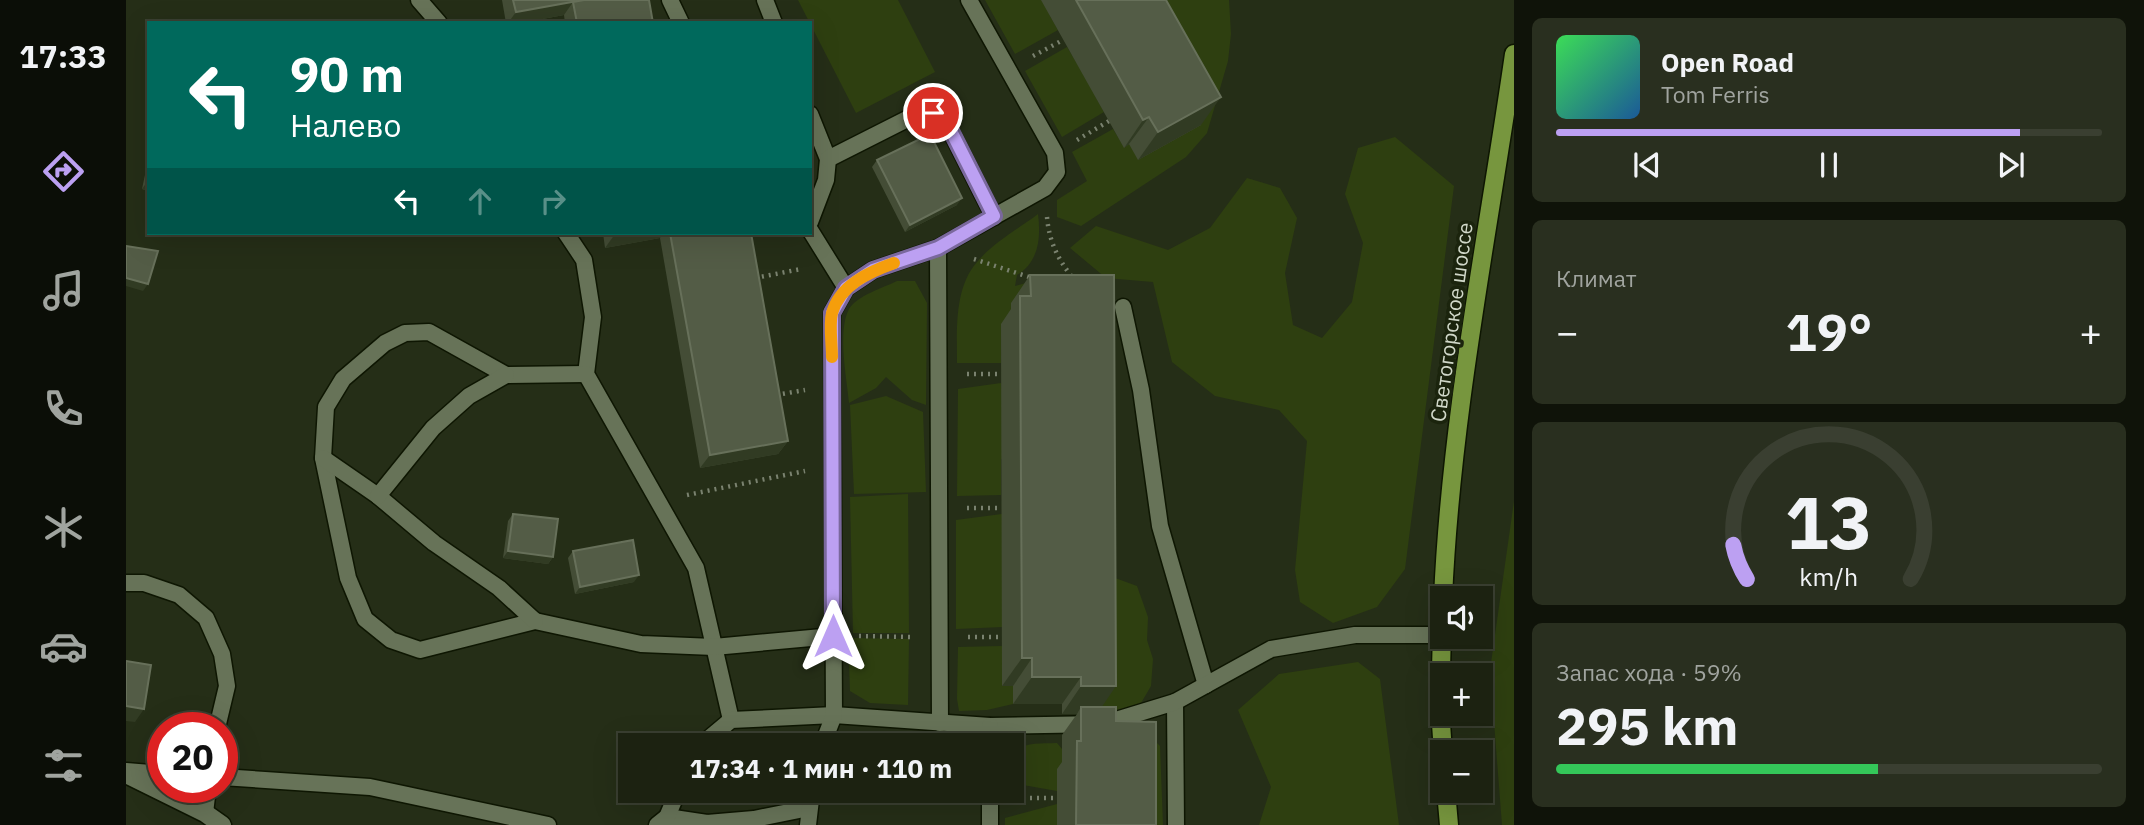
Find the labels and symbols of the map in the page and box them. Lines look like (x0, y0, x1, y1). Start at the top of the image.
pin (903, 83, 963, 143)
street label: Светогорское шоссе (1423, 221, 1479, 423)
position arrow (796, 599, 870, 673)
speed limit sign: 20 (147, 712, 238, 803)

